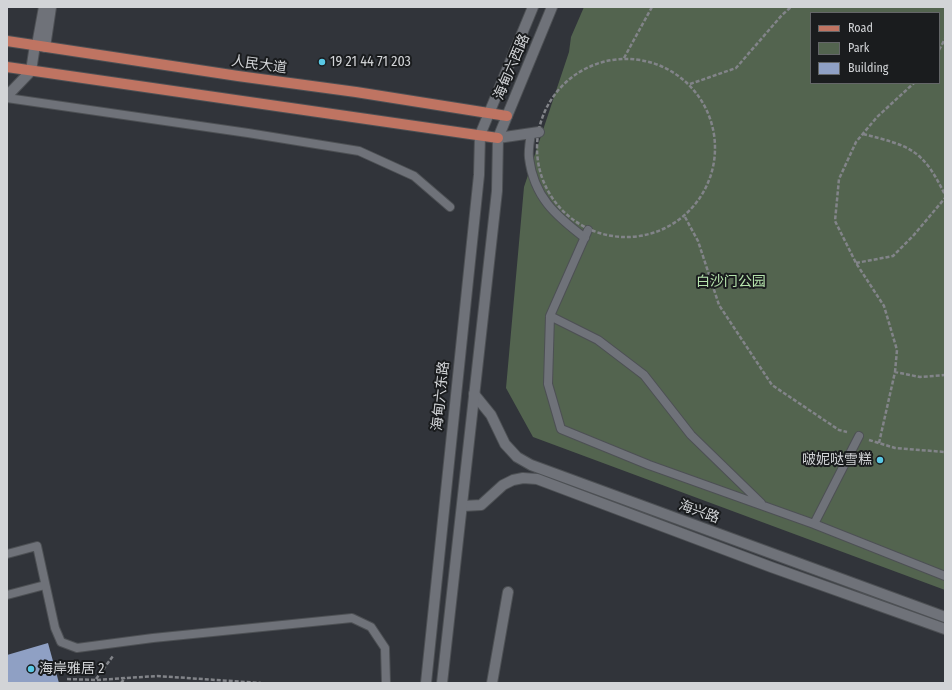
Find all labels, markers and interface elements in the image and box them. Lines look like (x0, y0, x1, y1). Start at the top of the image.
legend (810, 12, 940, 84)
text: Road (848, 21, 873, 35)
street label: 海甸六西路 (491, 32, 533, 102)
text: Park (848, 41, 869, 55)
street label: 人民大道 (230, 53, 288, 77)
place label: 19 21 44 71 203 (330, 54, 411, 70)
marker: 19 21 44 71 203 (317, 57, 327, 67)
text: Building (848, 61, 888, 75)
park label: 白沙门公园 (696, 274, 766, 290)
street label: 海甸六东路 (429, 360, 453, 432)
place label: 啵妮哒雪糕 (802, 452, 872, 468)
marker: 啵妮哒雪糕 (875, 455, 885, 465)
street label: 海兴路 (676, 497, 722, 527)
place label: 海岸雅居 2 (39, 661, 104, 677)
marker: 海岸雅居 2 (26, 664, 36, 674)

